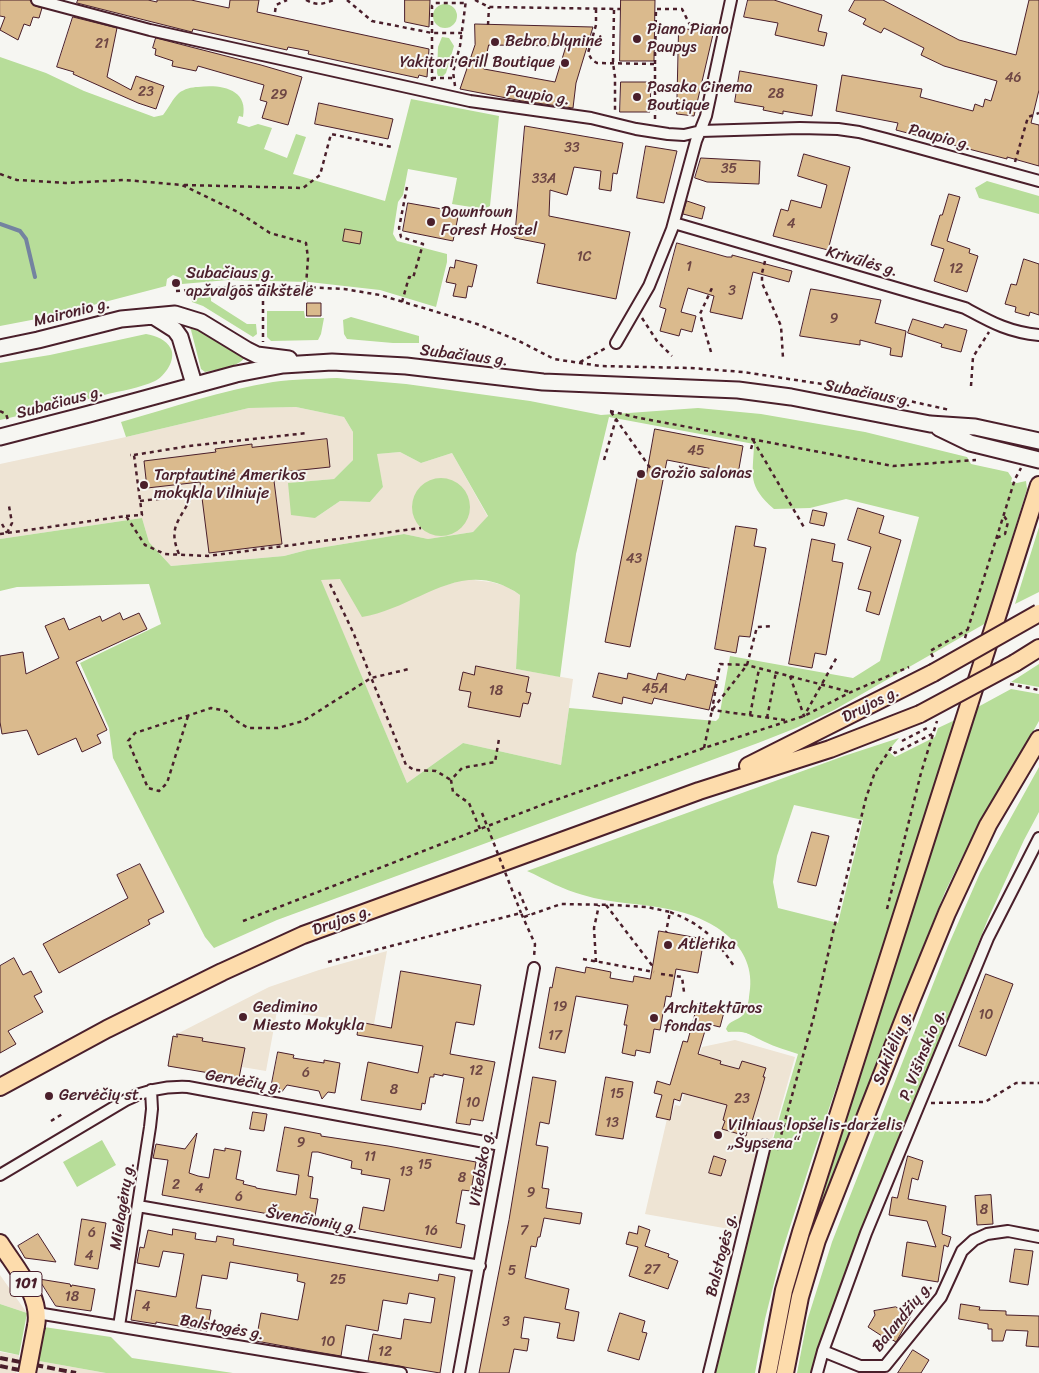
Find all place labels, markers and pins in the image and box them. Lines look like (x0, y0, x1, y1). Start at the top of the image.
place label: Piano Piano Paupys (647, 20, 729, 58)
place label: Bebro blyninė (505, 32, 602, 52)
marker: Piano Piano Paupys (631, 33, 643, 45)
marker: Bebro blyninė (489, 36, 501, 48)
place label: Yakitori Grill Boutique (400, 53, 555, 73)
marker: Yakitori Grill Boutique (559, 57, 571, 69)
place label: Pasaka Cinema Boutique (647, 78, 752, 116)
marker: Pasaka Cinema Boutique (631, 91, 643, 103)
place label: Downtown Forest Hostel (441, 203, 537, 241)
marker: Downtown Forest Hostel (425, 216, 437, 228)
place label: Subačiaus g. apžvalgos aikštelė (186, 264, 313, 302)
marker: Subačiaus g. apžvalgos aikštelė (170, 277, 182, 289)
place label: Grožio salonas (651, 464, 752, 484)
place label: Tarptautinė Amerikos mokykla Vilniuje (154, 466, 306, 504)
marker: Grožio salonas (635, 468, 647, 480)
marker: Tarptautinė Amerikos mokykla Vilniuje (138, 479, 150, 491)
place label: Atletika (678, 935, 736, 955)
marker: Atletika (662, 939, 674, 951)
place label: Gedimino Miesto Mokykla (253, 998, 364, 1036)
place label: Architektūros fondas (664, 999, 762, 1037)
marker: Gedimino Miesto Mokykla (237, 1011, 249, 1023)
marker: Architektūros fondas (648, 1012, 660, 1024)
place label: Gervėčių st. (59, 1086, 144, 1106)
marker: Gervėčių st. (43, 1090, 55, 1102)
place label: Vilniaus lopšelis-darželis „Šypsena“ (728, 1116, 903, 1154)
marker: Vilniaus lopšelis-darželis „Šypsena“ (712, 1129, 724, 1141)

